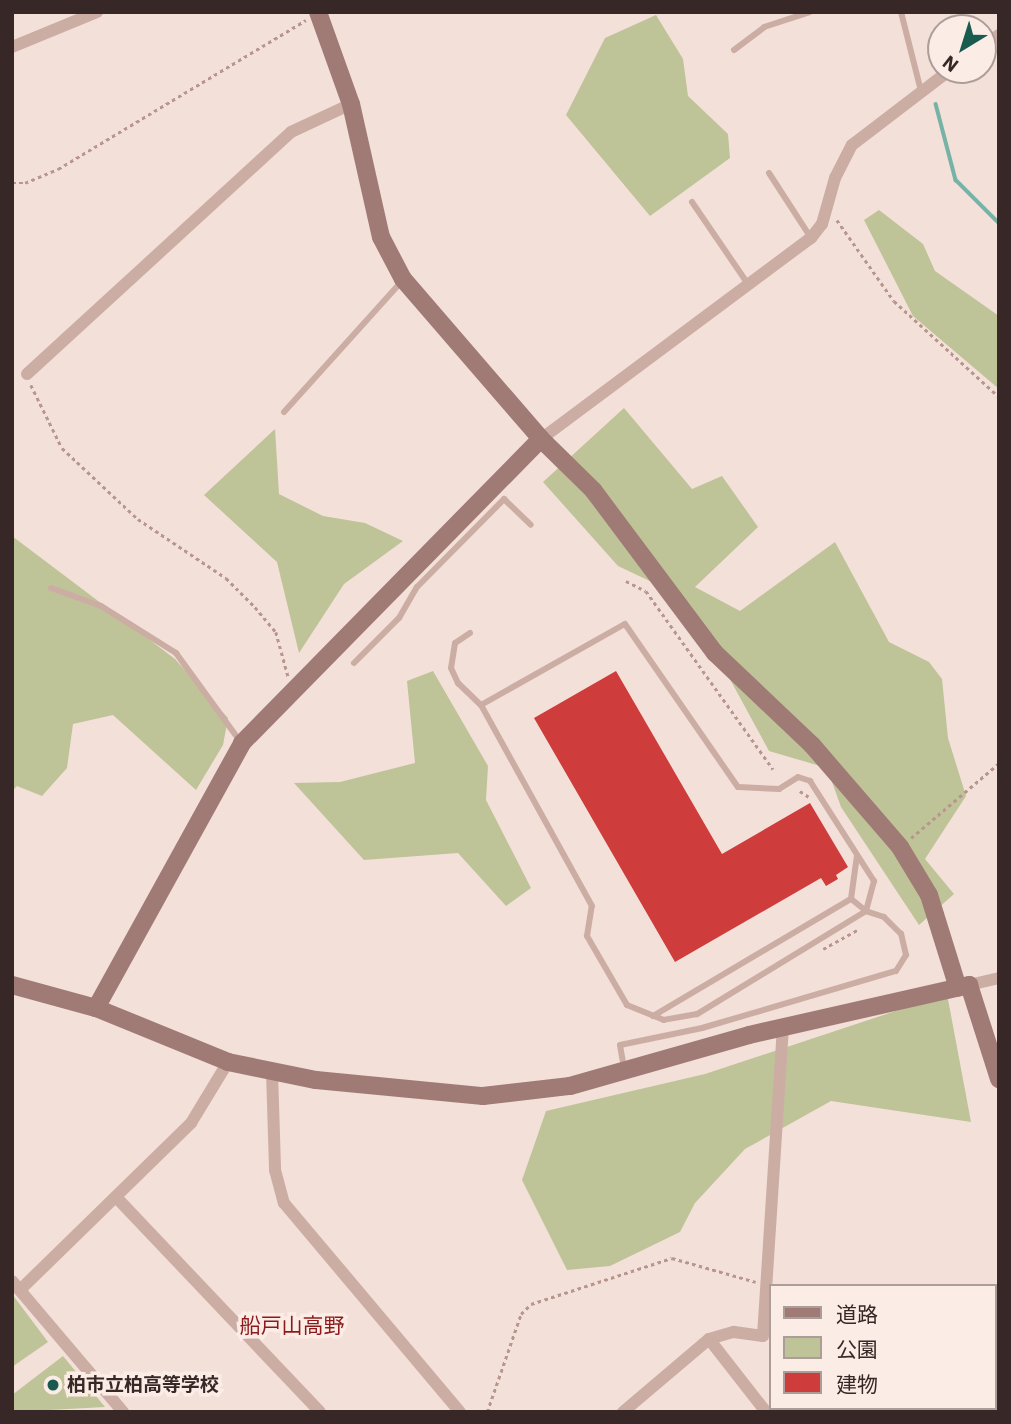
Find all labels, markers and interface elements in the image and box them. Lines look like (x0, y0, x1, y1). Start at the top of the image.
north arrow (927, 14, 997, 84)
text: N (937, 50, 963, 78)
legend (769, 1284, 997, 1410)
text: 道路 (836, 1300, 878, 1328)
district label: 船戸山高野 (240, 1312, 344, 1338)
text: 公園 (836, 1335, 878, 1363)
text: 建物 (836, 1370, 878, 1398)
place label: 柏市立柏高等学校 (67, 1374, 219, 1396)
marker: 柏市立柏高等学校 (45, 1377, 61, 1393)

